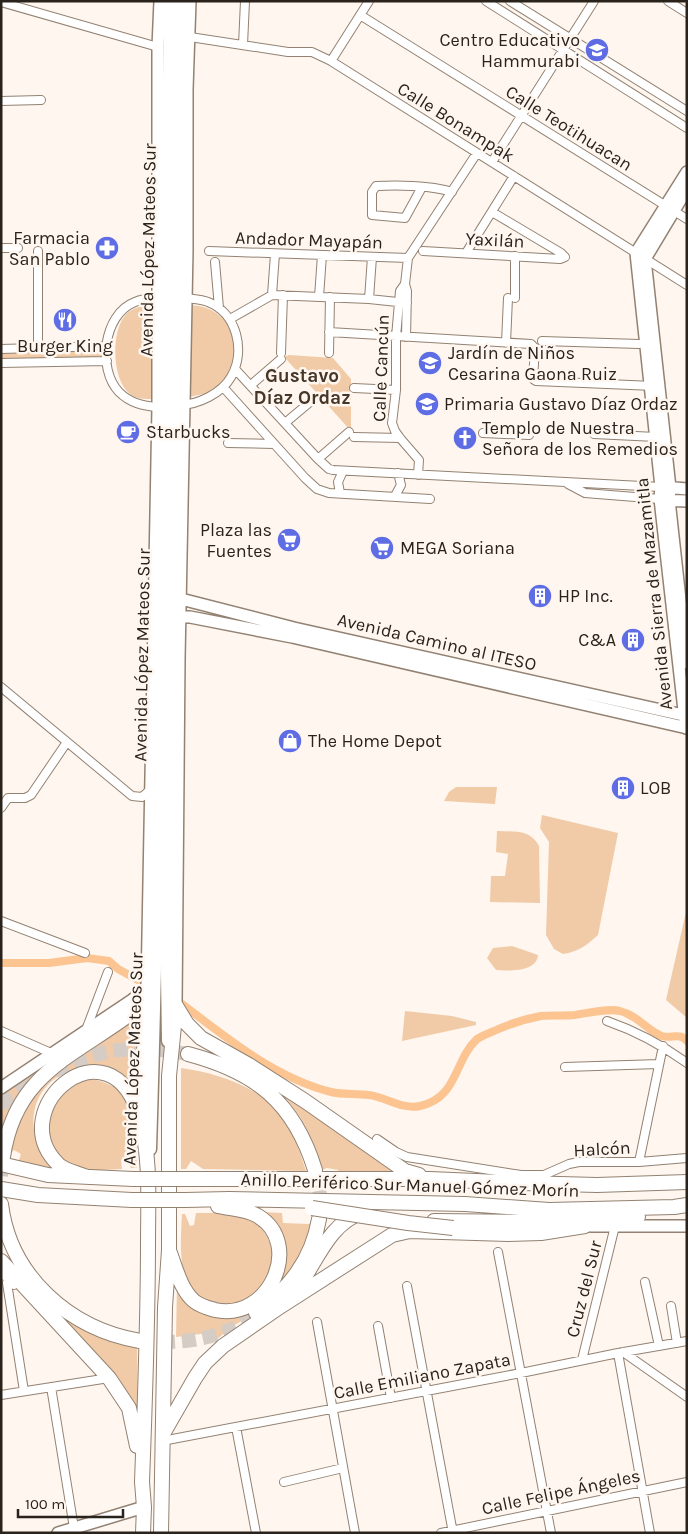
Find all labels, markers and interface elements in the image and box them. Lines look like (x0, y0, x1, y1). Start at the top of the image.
place label: Centro Educativo Hammurabi (440, 29, 580, 72)
school or university icon: Centro Educativo Hammurabi (584, 37, 610, 63)
street label: Calle Bonampak (393, 77, 519, 167)
street label: Calle Teotihuacan (502, 80, 636, 176)
street label: Avenida López Mateos Sur (135, 143, 161, 357)
street label: Andador Mayapán (235, 226, 383, 254)
place label: Farmacia San Pablo (9, 227, 90, 270)
street label: Yaxilán (465, 227, 525, 253)
pharmacy icon: Farmacia San Pablo (94, 235, 120, 261)
restaurant icon: Burger King (52, 307, 78, 333)
street label: Calle Cancún (368, 314, 394, 422)
place label: Burger King (17, 335, 113, 357)
place label: Jardín de Niños Cesarina Gaona Ruiz (448, 342, 617, 385)
school or university icon: Jardín de Niños Cesarina Gaona Ruiz (417, 350, 443, 376)
district label: Gustavo Díaz Ordaz (253, 365, 351, 409)
school or university icon: Primaria Gustavo Díaz Ordaz (414, 391, 440, 417)
place label: Primaria Gustavo Díaz Ordaz (444, 393, 678, 415)
place label: Templo de Nuestra Señora de los Remedios (482, 417, 678, 460)
cafe icon: Starbucks (115, 419, 141, 445)
place label: Starbucks (146, 421, 231, 443)
church icon: Templo de Nuestra Señora de los Remedios (452, 425, 478, 451)
street label: Avenida Sierra de Mazamitla (631, 477, 677, 711)
place label: Plaza las Fuentes (200, 519, 272, 562)
supermarket icon: Plaza las Fuentes (276, 527, 302, 553)
supermarket icon: MEGA Soriana (369, 535, 395, 561)
place label: MEGA Soriana (400, 537, 515, 559)
street label: Avenida López Mateos Sur (129, 548, 155, 762)
building icon: HP Inc. (527, 583, 553, 609)
place label: HP Inc. (558, 585, 613, 607)
street label: Avenida Camino al ITESO (335, 608, 539, 676)
building icon: C&A (620, 627, 646, 653)
place label: C&A (578, 629, 616, 651)
shop icon: The Home Depot (277, 728, 303, 754)
place label: The Home Depot (308, 730, 442, 752)
building icon: LOB (610, 775, 636, 801)
place label: LOB (640, 777, 671, 799)
street label: Avenida López Mateos Sur (118, 952, 148, 1166)
street label: Halcón (573, 1137, 631, 1161)
street label: Anillo Periférico Sur Manuel Gómez Morín (240, 1168, 580, 1202)
street label: Cruz del Sur (561, 1238, 607, 1340)
street label: Calle Emiliano Zapata (332, 1348, 512, 1404)
street label: Calle Felipe Ángeles (480, 1463, 642, 1520)
scale bar (18, 1486, 122, 1518)
text: 100 m (25, 1495, 65, 1513)

